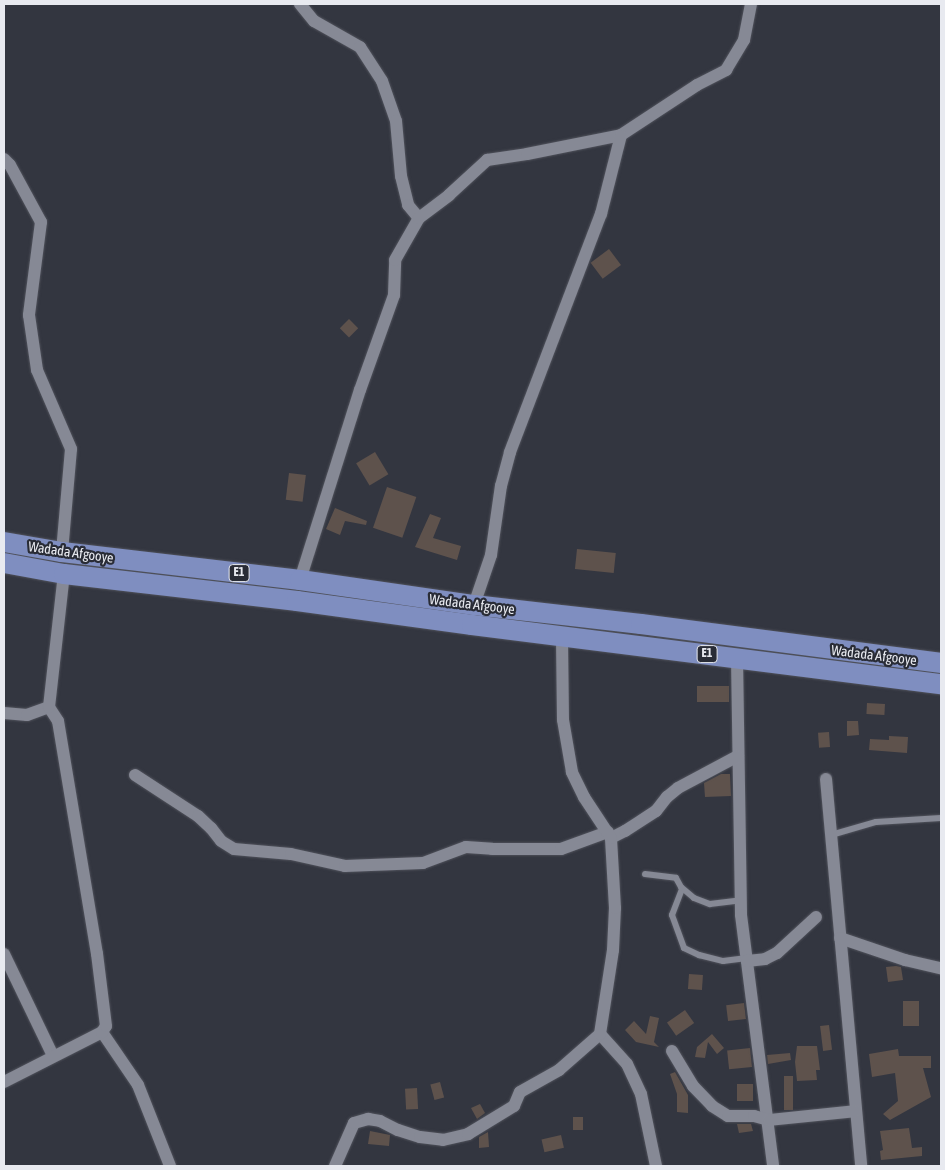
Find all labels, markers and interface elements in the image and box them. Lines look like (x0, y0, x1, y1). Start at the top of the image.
street label: Wadada Afgooye (27, 538, 115, 566)
road number: E1 (228, 564, 250, 582)
street label: Wadada Afgooye (428, 590, 516, 618)
street label: Wadada Afgooye (830, 641, 918, 669)
road number: E1 (696, 644, 718, 664)

